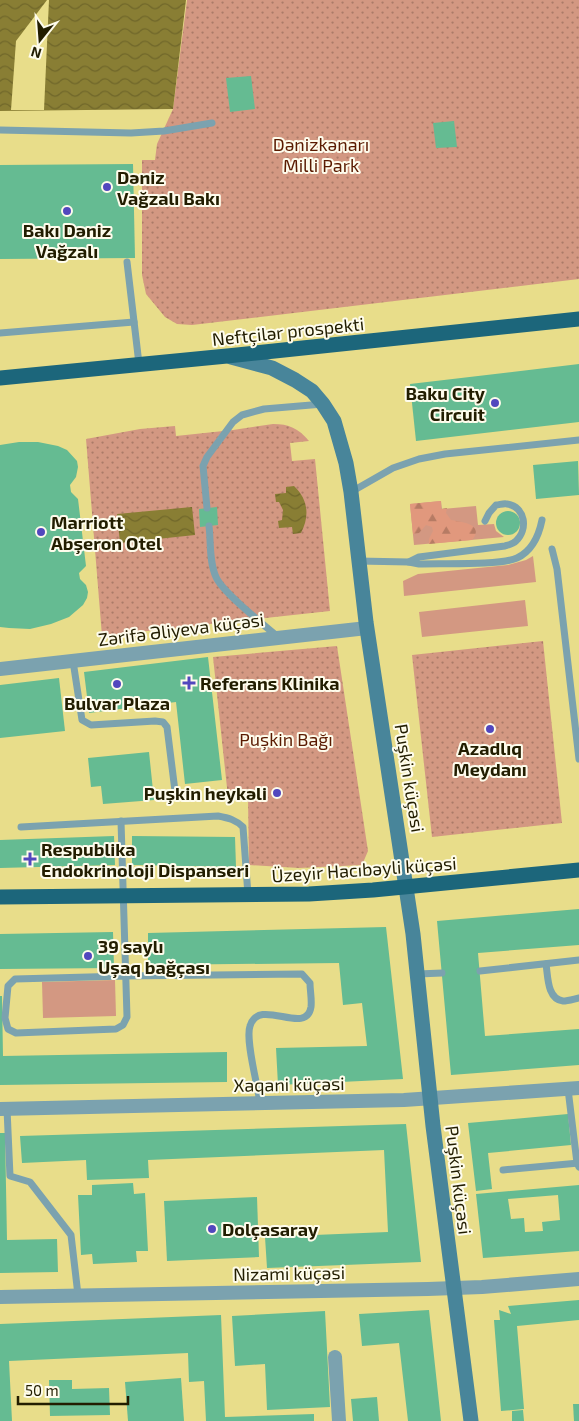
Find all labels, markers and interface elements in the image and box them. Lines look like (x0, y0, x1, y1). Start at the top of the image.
north arrow (15, 15, 65, 65)
text: N (29, 43, 43, 63)
park label: Dənizkənarı Milli Park (273, 133, 369, 176)
place label: Dəniz Vağzalı Bakı (117, 166, 220, 209)
marker: Dəniz Vağzalı Bakı (101, 181, 113, 193)
marker: Bakı Dəniz Vağzalı (61, 205, 73, 217)
place label: Bakı Dəniz Vağzalı (23, 219, 111, 262)
street label: Neftçilər prospekti (211, 312, 365, 351)
place label: Baku City Circuit (405, 382, 486, 425)
marker: Baku City Circuit (489, 397, 501, 409)
place label: Marriott Abşeron Otel (51, 511, 162, 555)
marker: Marriott Abşeron Otel (35, 526, 47, 538)
street label: Zərifə Əliyeva küçəsi (97, 608, 265, 651)
place label: Referans Klinika (200, 672, 340, 694)
marker: Referans Klinika (182, 676, 196, 690)
marker: Bulvar Plaza (111, 678, 123, 690)
place label: Bulvar Plaza (64, 692, 170, 714)
street label: Puşkin küçəsi (390, 722, 429, 834)
marker: Azadlıq Meydanı (484, 723, 496, 735)
park label: Puşkin Bağı (239, 728, 333, 751)
place label: Azadlıq Meydanı (453, 737, 527, 780)
place label: Puşkin heykəli (144, 782, 267, 805)
marker: Puşkin heykəli (271, 787, 283, 799)
place label: Respublika Endokrinoloji Dispanseri (41, 838, 249, 881)
marker: Respublika Endokrinoloji Dispanseri (23, 852, 37, 866)
street label: Üzeyir Hacıbəyli küçəsi (271, 852, 457, 887)
place label: 39 saylı Uşaq bağçası (98, 935, 210, 979)
marker: 39 saylı Uşaq bağçası (82, 950, 94, 962)
street label: Xaqani küçəsi (233, 1072, 345, 1097)
street label: Puşkin küçəsi (440, 1124, 477, 1236)
place label: Dolçasaray (222, 1218, 319, 1241)
marker: Dolçasaray (206, 1223, 218, 1235)
street label: Nizami küçəsi (233, 1261, 345, 1286)
scale bar (18, 1374, 128, 1406)
text: 50 m (25, 1381, 59, 1399)

